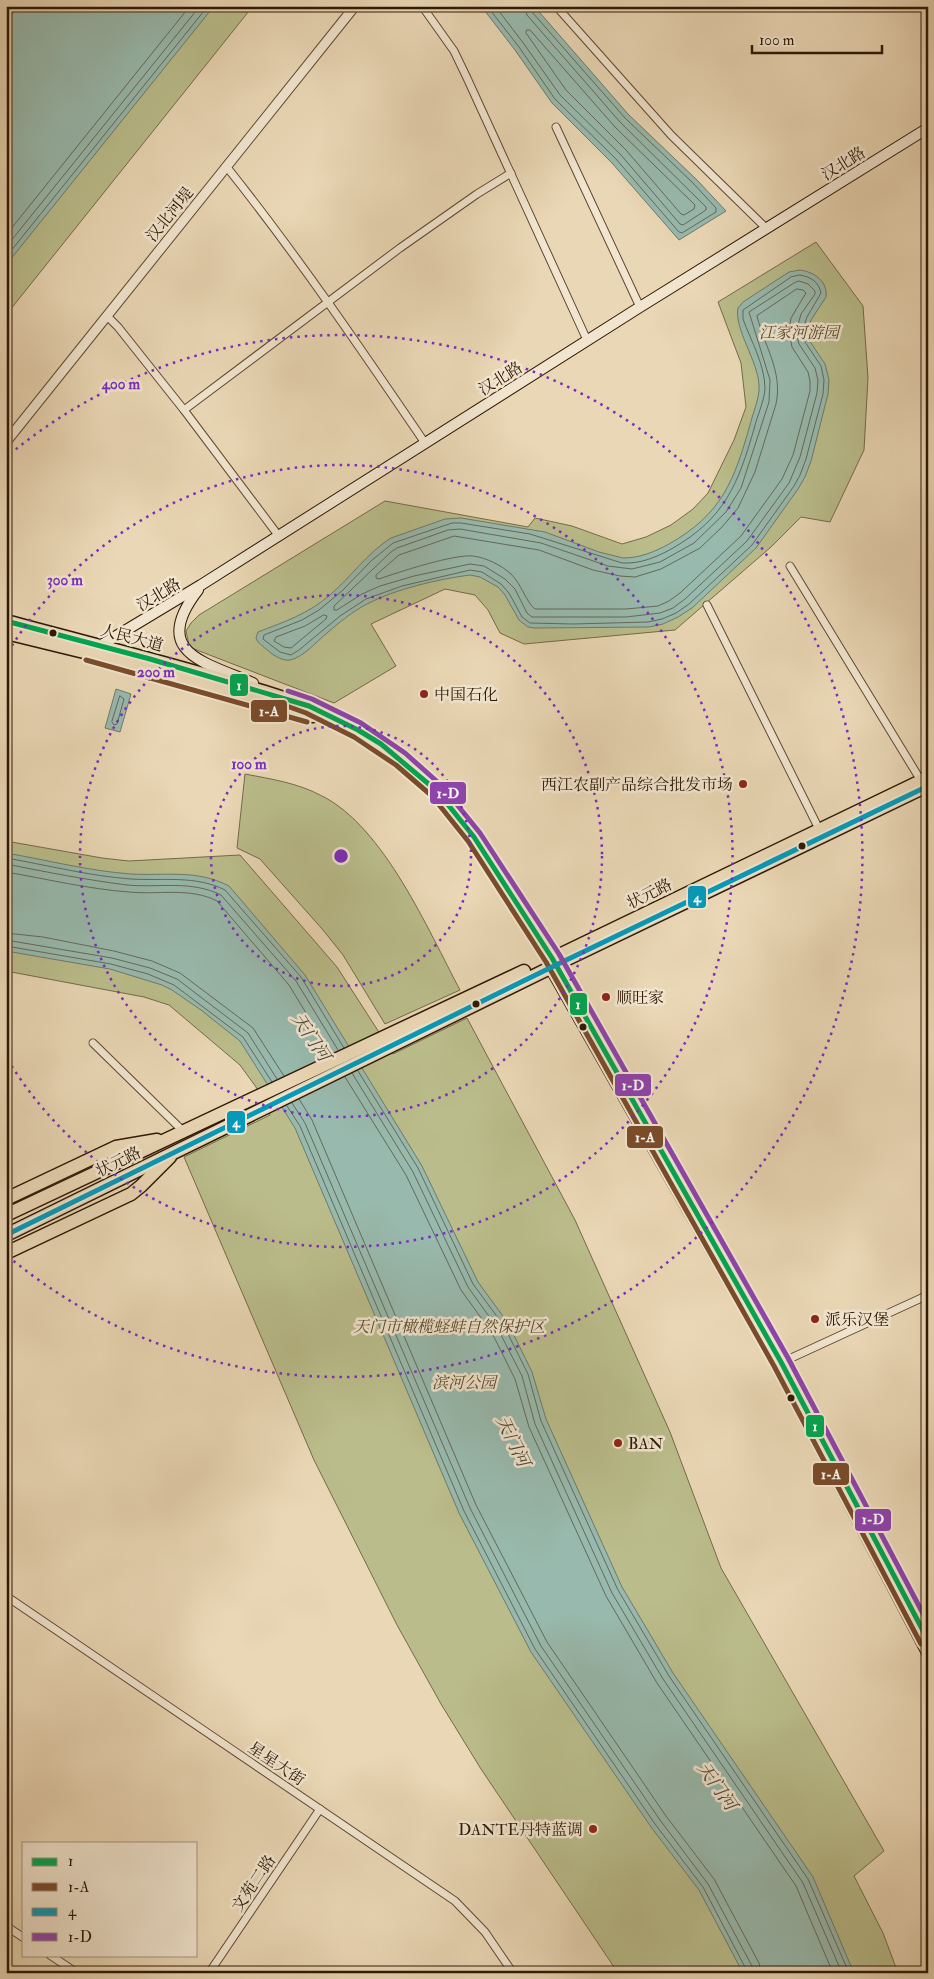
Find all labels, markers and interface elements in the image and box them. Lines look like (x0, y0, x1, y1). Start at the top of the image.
scale bar (752, 22, 882, 54)
text: 100 m (759, 31, 795, 50)
street label: 汉北路 (818, 143, 869, 185)
street label: 汉北河堤 (142, 183, 198, 246)
park label: 江家河游园 (759, 323, 842, 343)
street label: 汉北路 (475, 358, 526, 400)
text: 400 m (101, 375, 140, 394)
text: 300 m (47, 571, 83, 590)
street label: 汉北路 (133, 574, 184, 616)
street label: 人民大道 (98, 620, 165, 656)
unlabelled marker (48, 628, 58, 638)
text: 200 m (137, 663, 175, 682)
line badge: 1 (229, 673, 249, 697)
text: 1 (237, 677, 242, 694)
place label: 中国石化 (434, 685, 498, 705)
marker: 中国石化 (418, 688, 430, 700)
line badge: 1-A (250, 699, 288, 723)
text: 1-A (259, 703, 279, 720)
text: 100 m (231, 755, 267, 774)
place label: 西江农副产品综合批发市场 (541, 775, 733, 795)
marker: 西江农副产品综合批发市场 (737, 778, 749, 790)
line badge: 1-D (429, 781, 467, 805)
text: 1-D (437, 785, 459, 802)
unlabelled marker (797, 841, 807, 851)
centre of rings (332, 847, 350, 865)
street label: 状元路 (623, 874, 675, 913)
line badge: 4 (687, 885, 707, 909)
text: 4 (692, 889, 702, 906)
place label: 顺旺家 (616, 988, 664, 1008)
marker: 顺旺家 (600, 991, 612, 1003)
line badge: 1 (569, 992, 588, 1016)
text: 1 (576, 996, 581, 1013)
unlabelled marker (471, 999, 481, 1009)
water label: 天门河 (286, 1008, 337, 1069)
unlabelled marker (578, 1022, 588, 1032)
line badge: 1-D (614, 1073, 652, 1097)
text: 1-D (622, 1077, 644, 1094)
line badge: 4 (226, 1110, 246, 1134)
text: 4 (231, 1114, 241, 1131)
line badge: 1-A (626, 1125, 664, 1149)
text: 1-A (635, 1129, 655, 1146)
street label: 状元路 (92, 1142, 144, 1181)
place label: 派乐汉堡 (825, 1310, 889, 1330)
marker: 派乐汉堡 (809, 1313, 821, 1325)
park label: 天门市橄榄蛏蚌自然保护区 (353, 1317, 547, 1337)
park label: 滨河公园 (432, 1373, 499, 1393)
unlabelled marker (786, 1393, 796, 1403)
water label: 天门河 (490, 1412, 536, 1473)
line badge: 1 (805, 1414, 825, 1438)
text: 1 (813, 1418, 818, 1435)
place label: BAN (628, 1434, 664, 1454)
marker: BAN (612, 1437, 624, 1449)
line badge: 1-A (812, 1462, 850, 1486)
text: 1-A (821, 1466, 841, 1483)
line badge: 1-D (854, 1508, 892, 1532)
text: 1-D (862, 1511, 884, 1528)
street label: 星星大街 (244, 1738, 309, 1790)
water label: 天门河 (692, 1758, 743, 1817)
place label: DANTE丹特蓝调 (458, 1820, 583, 1840)
marker: DANTE丹特蓝调 (587, 1823, 599, 1835)
legend (22, 1842, 198, 1956)
street label: 文苑二路 (228, 1851, 280, 1916)
text: 1 (68, 1852, 73, 1871)
text: 1-A (68, 1878, 90, 1897)
text: 4 (68, 1902, 77, 1921)
text: 1-D (68, 1928, 92, 1947)

